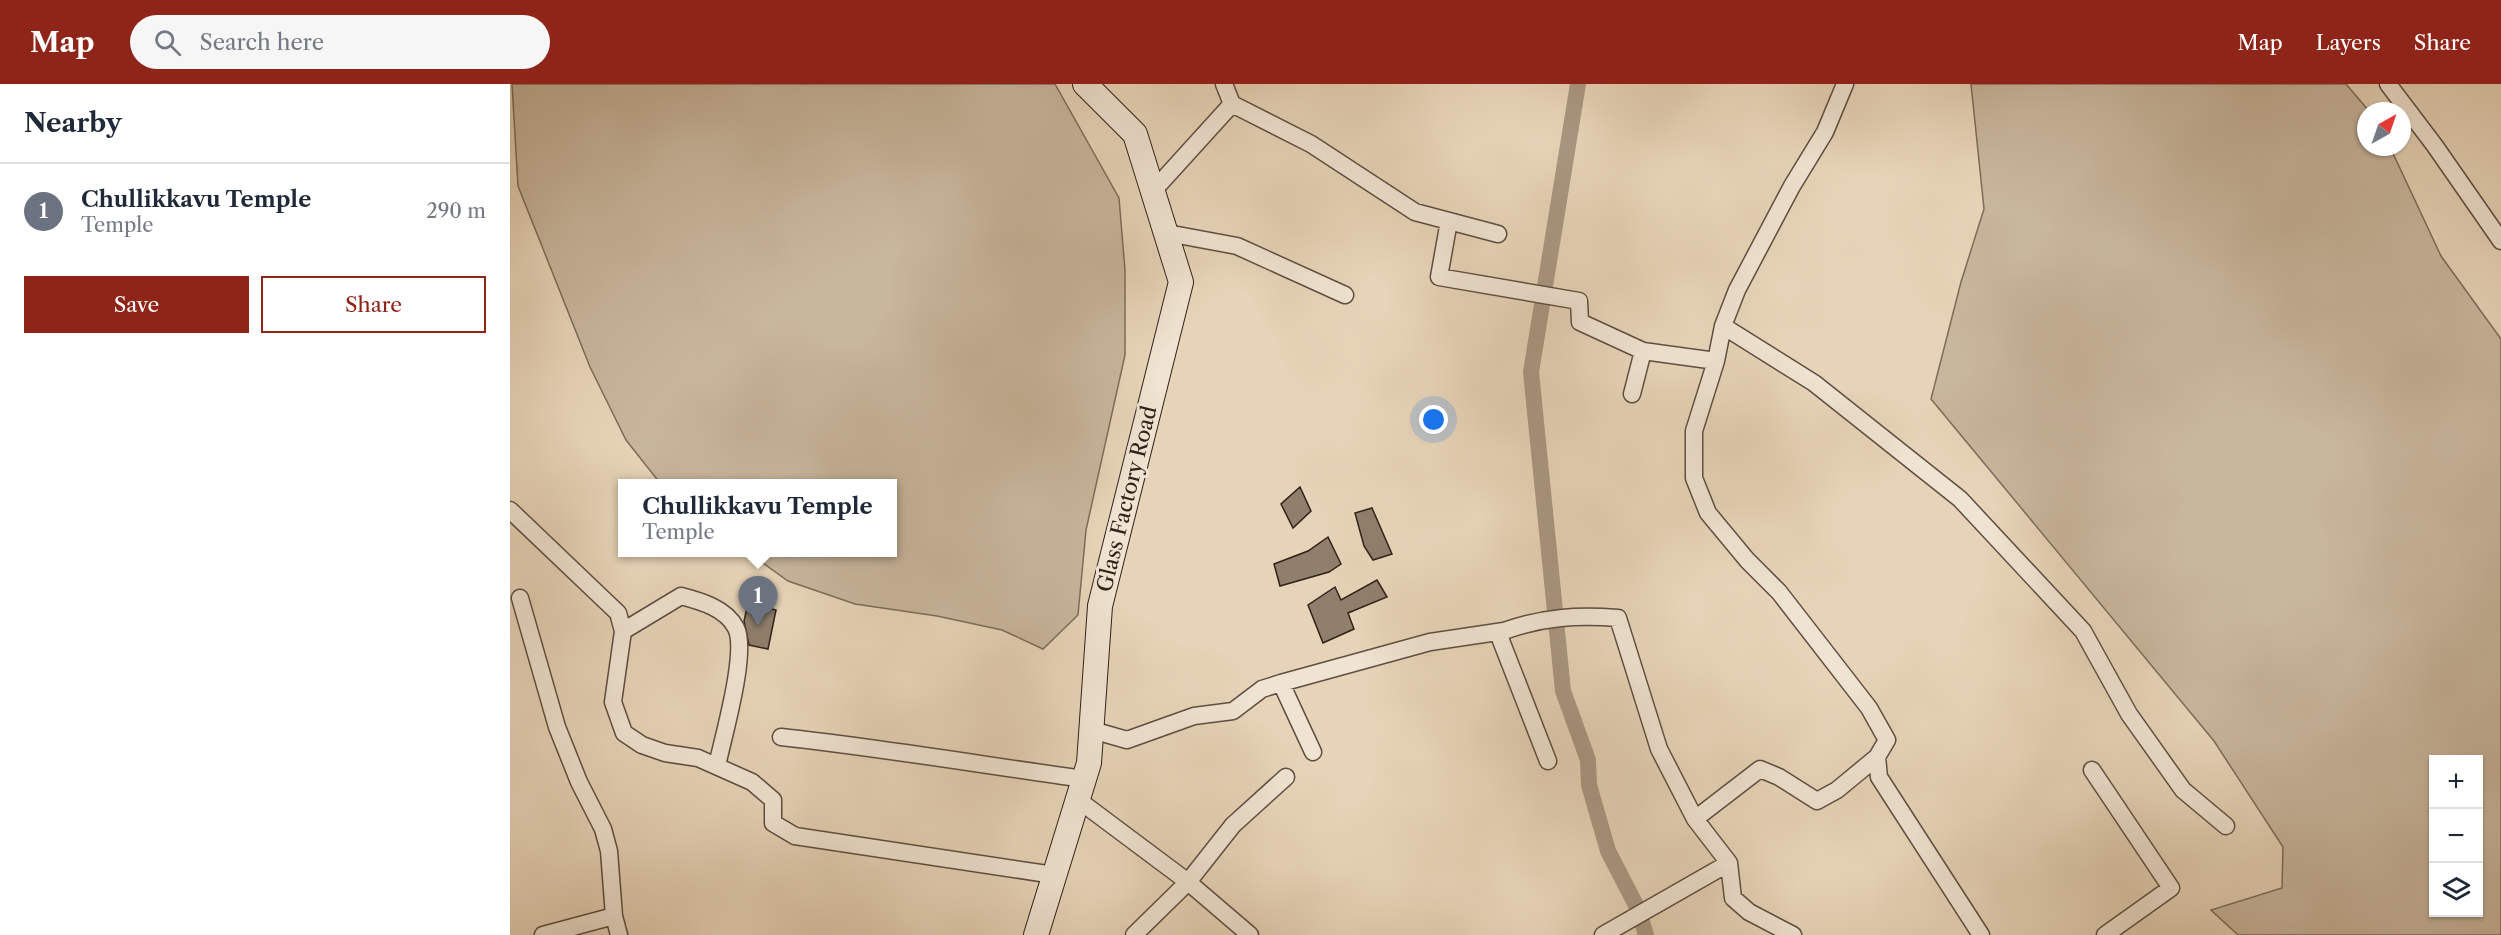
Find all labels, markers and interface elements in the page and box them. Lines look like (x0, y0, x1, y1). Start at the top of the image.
search box (130, 15, 550, 69)
text: Map (30, 25, 94, 59)
icon: search (151, 26, 184, 59)
text: Search here (199, 29, 324, 56)
text: Map (2238, 30, 2283, 55)
text: Layers (2316, 30, 2381, 55)
text: Share (2414, 30, 2471, 55)
north arrow (2357, 102, 2411, 156)
text: Nearby (24, 107, 122, 139)
text: Chullikkavu Temple (81, 186, 311, 213)
text: 1 (39, 199, 48, 223)
text: 290 m (426, 199, 486, 223)
text: Temple (81, 213, 153, 237)
button: Save (24, 276, 249, 333)
button: Share (261, 276, 486, 333)
street label: Glass Factory Road (1091, 403, 1162, 594)
your location (1419, 405, 1448, 434)
popup (618, 479, 897, 557)
text: Chullikkavu Temple (642, 493, 873, 520)
text: Temple (642, 520, 715, 544)
pin: 1 (738, 576, 778, 626)
map controls (2429, 755, 2483, 917)
button: + (2429, 755, 2483, 809)
button: − (2429, 809, 2483, 863)
button: layers (2429, 863, 2483, 917)

